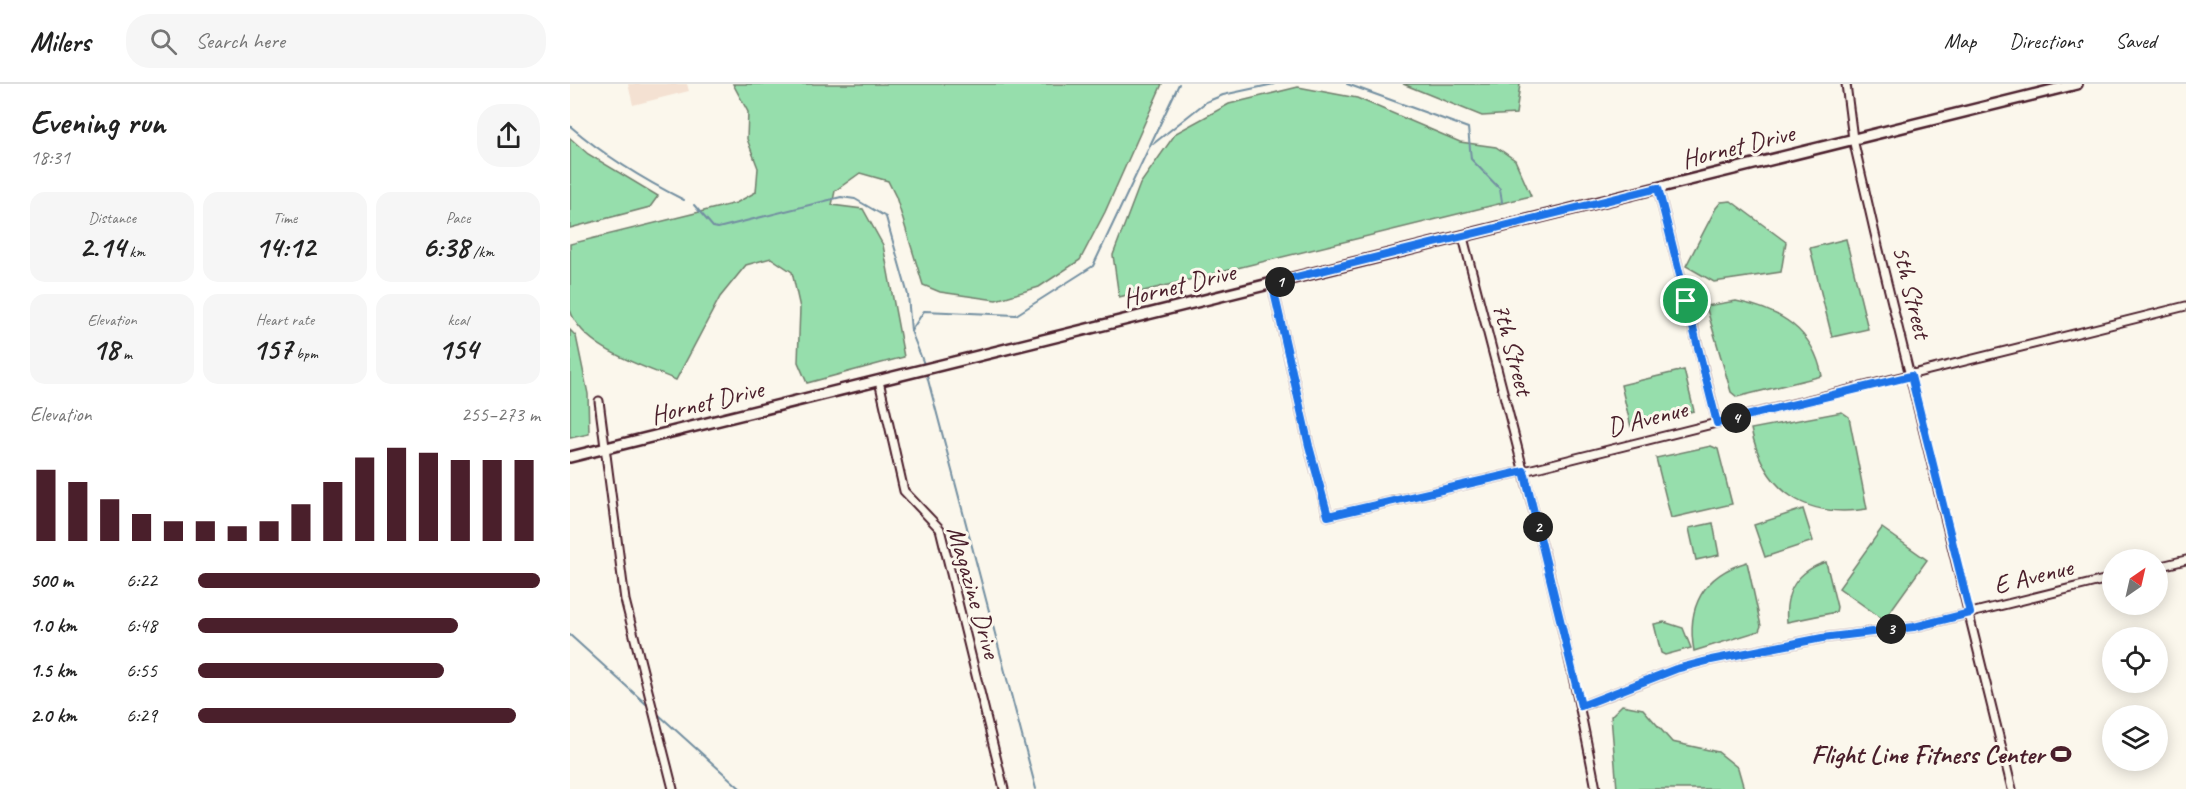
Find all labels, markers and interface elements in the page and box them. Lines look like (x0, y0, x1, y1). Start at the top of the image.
search box (126, 14, 546, 68)
text: Milers (30, 24, 90, 59)
icon: search (147, 25, 180, 58)
text: Search here (195, 27, 285, 55)
text: Map (1944, 28, 1976, 54)
text: Directions (2009, 28, 2082, 54)
text: Saved (2115, 28, 2156, 54)
text: Evening run (30, 101, 165, 143)
button: share (477, 104, 540, 167)
street label: Hornet Drive (1678, 115, 1800, 176)
text: 18:31 (30, 145, 70, 170)
text: Distance (88, 208, 136, 228)
text: Time (273, 208, 297, 228)
text: Pace (446, 208, 470, 228)
text: 2.14 (79, 228, 125, 266)
text: 14:12 (255, 228, 315, 266)
text: 6:38 (422, 228, 469, 266)
text: km (125, 242, 145, 262)
text: /km (469, 242, 494, 262)
street label: 5th Street (1885, 242, 1940, 344)
street label: Hornet Drive (1119, 254, 1241, 315)
pin: 1 (1265, 267, 1295, 297)
text: 1 (1276, 272, 1284, 292)
pin (1660, 275, 1711, 326)
icon: arrive (1669, 284, 1702, 317)
street label: 7th Street (1485, 299, 1542, 401)
text: Elevation (87, 310, 137, 330)
text: Heart rate (256, 310, 314, 330)
text: kcal (447, 310, 469, 330)
text: 18 (92, 330, 119, 368)
text: 157 (252, 330, 292, 368)
text: 154 (438, 330, 478, 368)
text: m (119, 344, 132, 364)
text: bpm (292, 344, 318, 364)
street label: Hornet Drive (647, 371, 769, 432)
street label: D Avenue (1604, 392, 1692, 444)
text: Elevation (30, 402, 92, 427)
text: 255–273 m (461, 402, 540, 427)
pin: 4 (1721, 403, 1751, 433)
text: 4 (1732, 408, 1740, 428)
pin: 2 (1523, 512, 1553, 542)
text: 2 (1534, 517, 1542, 537)
street label: Magazine Drive (939, 522, 1009, 663)
north arrow (2102, 549, 2168, 615)
map controls (2102, 549, 2168, 771)
street label: E Avenue (1990, 550, 2077, 602)
text: 500 m (30, 568, 73, 593)
text: 6:22 (126, 568, 157, 593)
text: 1.0 km (30, 613, 77, 638)
text: 6:48 (126, 613, 157, 638)
pin: 3 (1876, 614, 1906, 644)
text: 3 (1887, 619, 1895, 639)
button: locate (2102, 627, 2168, 693)
text: 1.5 km (30, 658, 76, 683)
text: 6:55 (126, 658, 157, 683)
text: 2.0 km (30, 703, 77, 728)
text: 6:29 (126, 703, 157, 728)
button: layers (2102, 705, 2168, 771)
place label: Flight Line Fitness Center (1811, 738, 2047, 771)
sports icon: Flight Line Fitness Center (2049, 742, 2073, 766)

